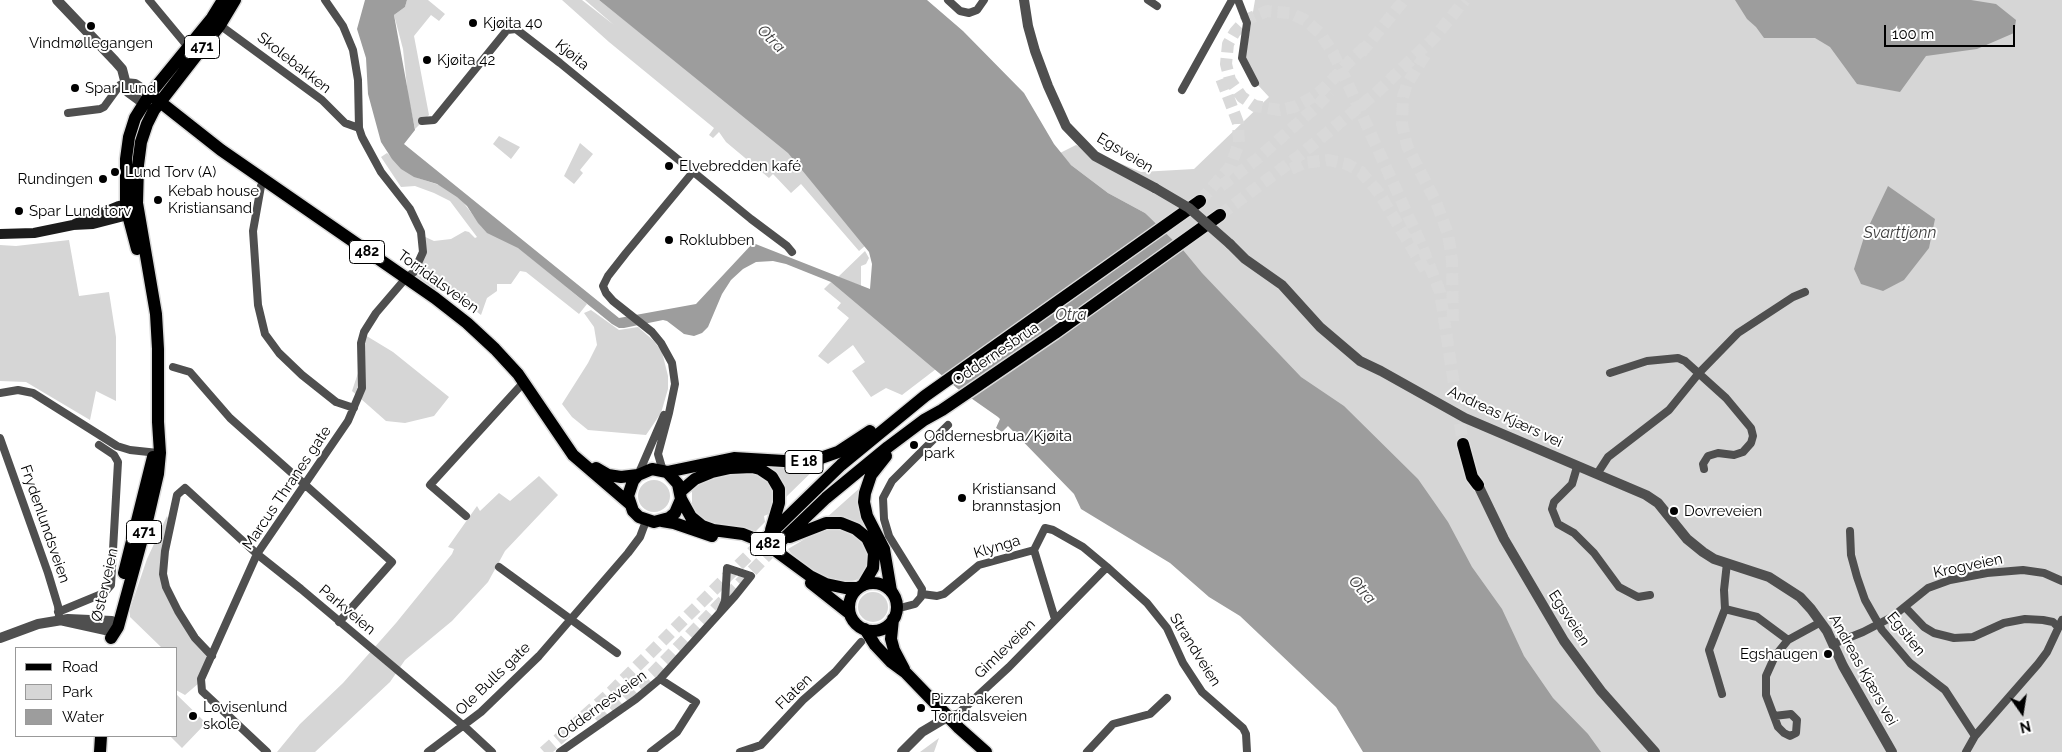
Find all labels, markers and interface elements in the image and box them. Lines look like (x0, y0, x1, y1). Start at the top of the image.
place label: Kjøita 40 (483, 14, 543, 32)
scale bar (1887, 15, 2018, 47)
marker: Kjøita 40 (467, 17, 479, 29)
marker: Vindmøllegangen (85, 20, 97, 32)
water label: Otra (753, 21, 789, 57)
text: 100 m (1892, 25, 1934, 43)
street label: Skolebakken (253, 29, 335, 97)
place label: Vindmøllegangen (29, 34, 153, 52)
road number: 471 (184, 36, 220, 58)
street label: Kjøita (551, 36, 593, 74)
place label: Kjøita 42 (437, 51, 495, 69)
marker: Kjøita 42 (421, 54, 433, 66)
place label: Spar Lund (85, 79, 156, 97)
marker: Spar Lund (69, 82, 81, 94)
street label: Egsveien (1094, 129, 1156, 177)
place label: Elvebredden kafé (679, 157, 801, 175)
marker: Elvebredden kafé (663, 160, 675, 172)
place label: Lund Torv (A) (125, 163, 216, 181)
marker: Lund Torv (A) (109, 166, 121, 178)
place label: Rundingen (18, 170, 93, 188)
marker: Rundingen (97, 173, 109, 185)
place label: Kebab house Kristiansand (168, 182, 259, 217)
marker: Kebab house Kristiansand (152, 194, 164, 206)
place label: Spar Lund torv (29, 202, 131, 220)
marker: Spar Lund torv (13, 205, 25, 217)
water label: Svarttjønn (1864, 223, 1936, 243)
place label: Roklubben (679, 231, 754, 249)
marker: Roklubben (663, 234, 675, 246)
road number: 482 (350, 240, 384, 264)
street label: Torridalsveien (394, 246, 482, 318)
water label: Otra (1055, 305, 1087, 325)
street label: Oddernesbrua (949, 318, 1043, 390)
street label: Andreas Kjærs vei (1445, 383, 1565, 451)
street label: Marcus Thranes gate (239, 423, 335, 553)
place label: Oddernesbrua/Kjøita park (924, 427, 1072, 462)
marker: Oddernesbrua/Kjøita park (908, 439, 920, 451)
road number: E 18 (785, 451, 823, 474)
street label: Frydenlundsveien (16, 463, 74, 585)
place label: Kristiansand brannstasjon (972, 480, 1061, 515)
marker: Kristiansand brannstasjon (956, 492, 968, 504)
place label: Dovreveien (1684, 502, 1762, 520)
marker: Dovreveien (1668, 505, 1680, 517)
road number: 471 (126, 520, 162, 544)
street label: Klynga (972, 531, 1022, 563)
road number: 482 (750, 532, 786, 556)
street label: Østerveien (88, 547, 122, 623)
street label: Krogveien (1932, 550, 2004, 582)
water label: Otra (1344, 572, 1380, 608)
street label: Parkveien (315, 581, 379, 639)
street label: Egsveien (1544, 587, 1594, 649)
street label: Egstien (1883, 608, 1929, 660)
street label: Strandveien (1165, 610, 1225, 690)
street label: Andreas Kjærs vei (1825, 611, 1901, 729)
street label: Gimleveien (971, 615, 1039, 683)
street label: Ole Bulls gate (452, 639, 534, 719)
place label: Egshaugen (1740, 645, 1818, 663)
legend (15, 647, 178, 737)
marker: Egshaugen (1822, 648, 1834, 660)
text: Road (62, 658, 98, 676)
street label: Oddernesveien (554, 667, 650, 743)
street label: Flaten (772, 670, 816, 714)
text: Park (62, 683, 93, 701)
north arrow (1997, 687, 2047, 737)
place label: Pizzabakeren Torridalsveien (931, 690, 1027, 725)
place label: Lovisenlund skole (203, 698, 287, 733)
marker: Pizzabakeren Torridalsveien (915, 702, 927, 714)
text: Water (62, 708, 104, 726)
marker: Lovisenlund skole (187, 710, 199, 722)
text: N (2018, 718, 2032, 736)

